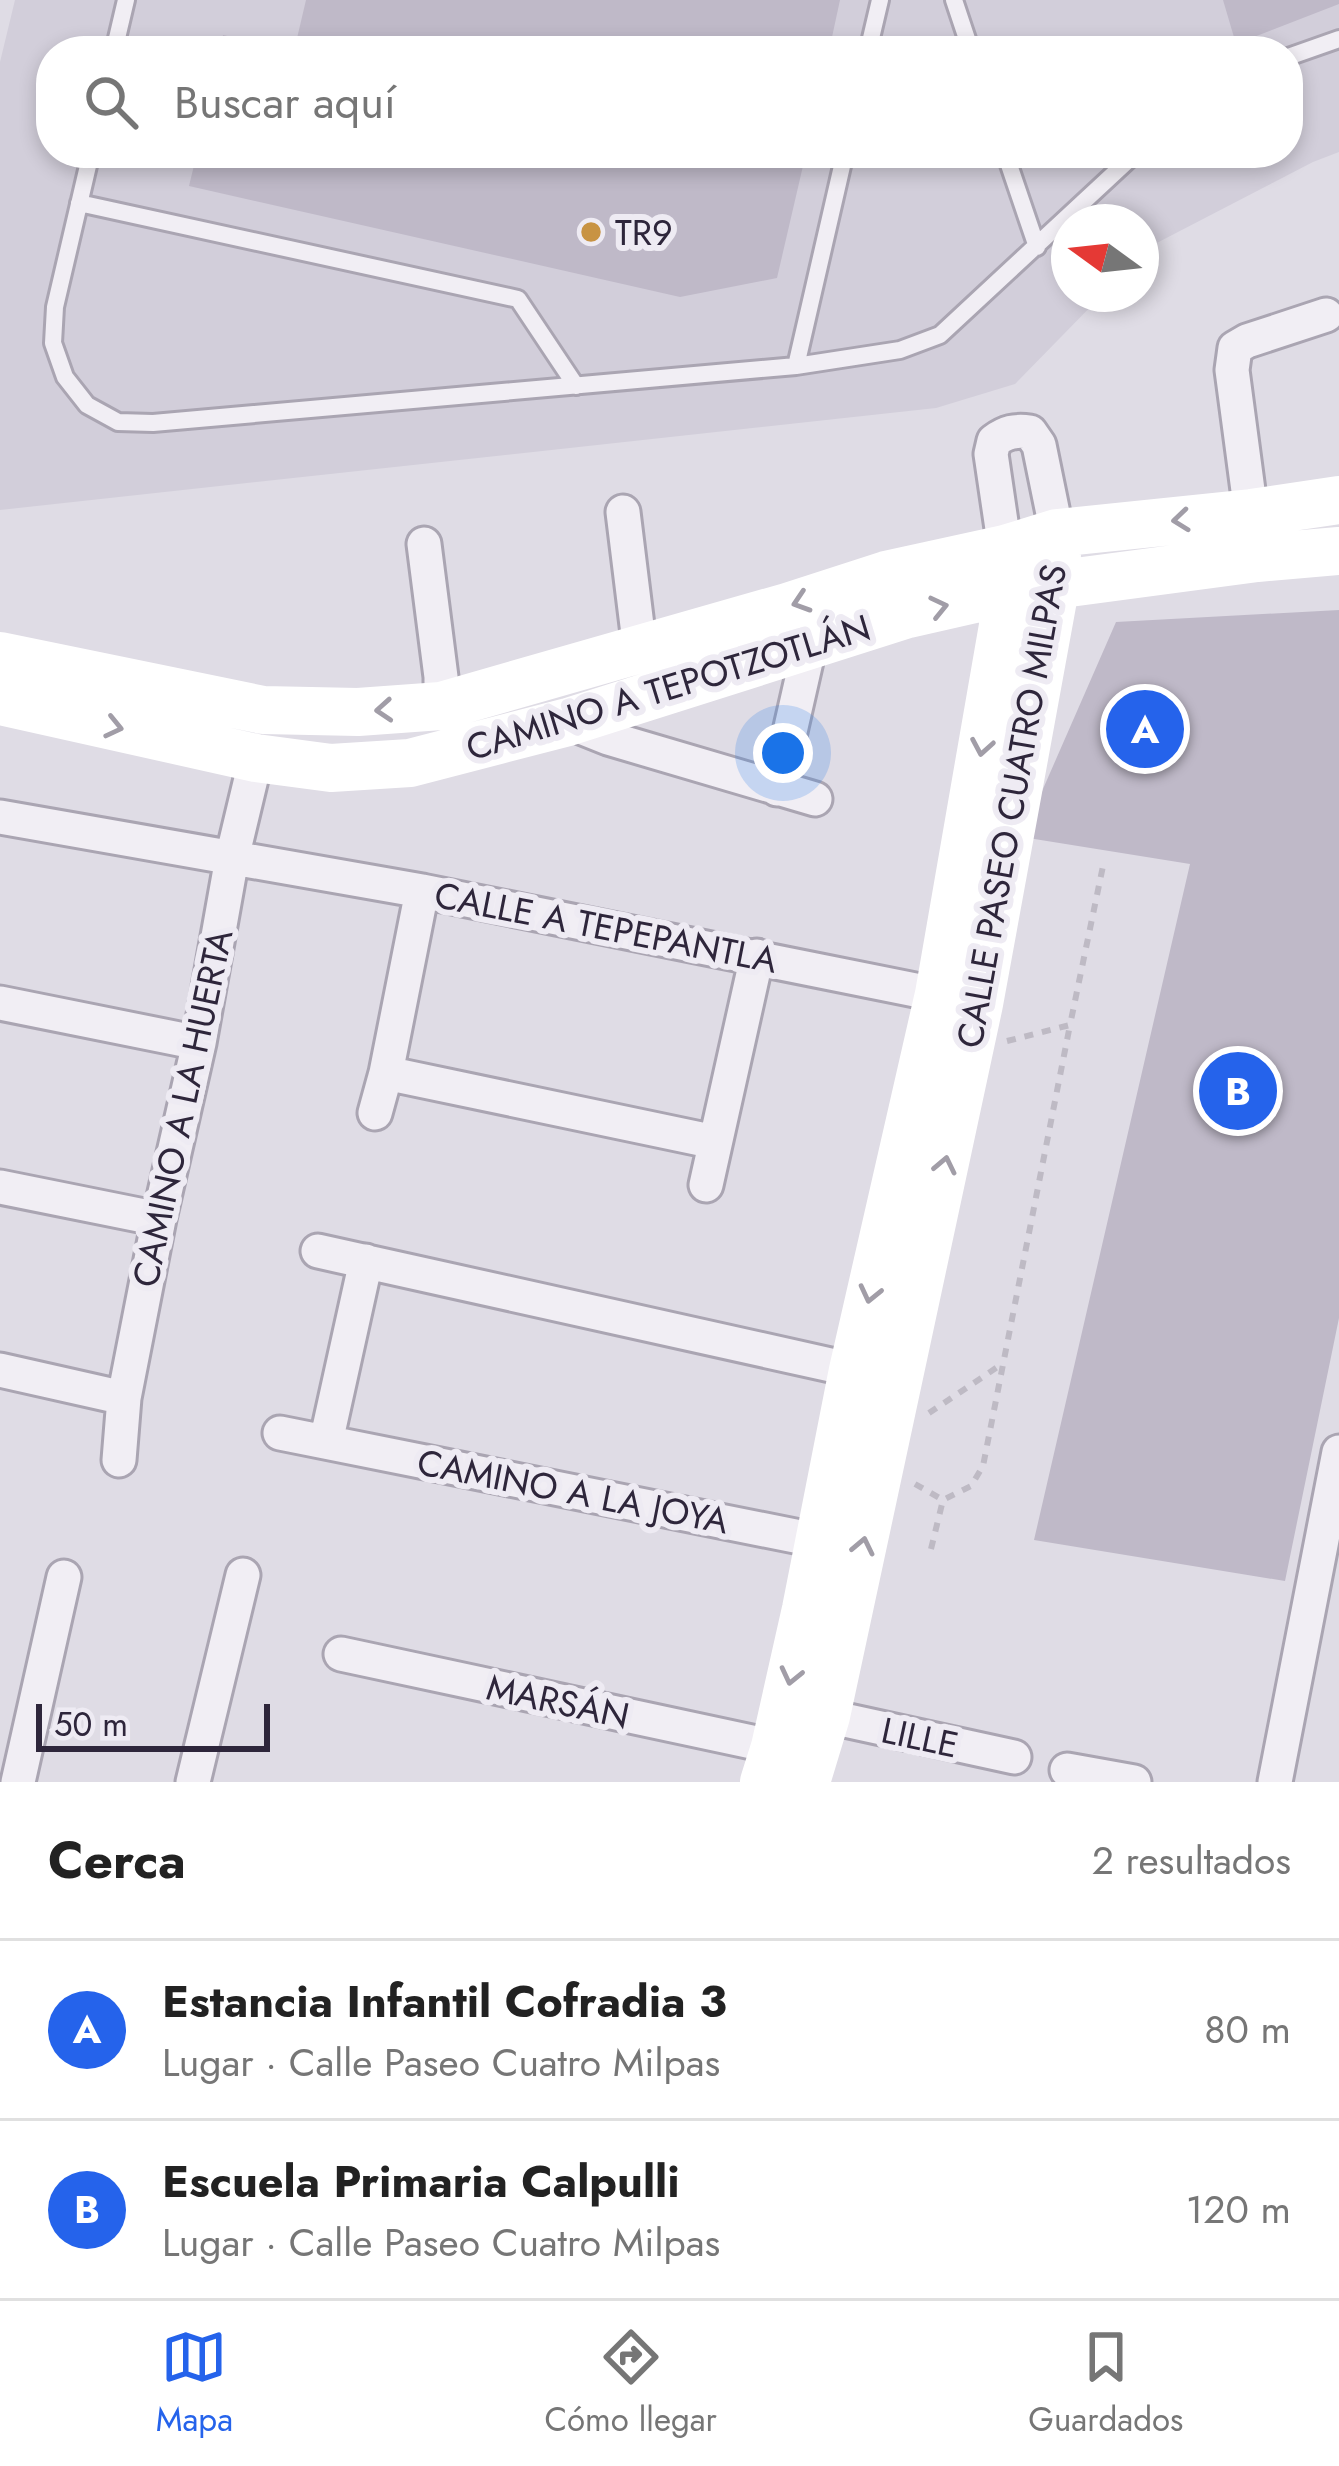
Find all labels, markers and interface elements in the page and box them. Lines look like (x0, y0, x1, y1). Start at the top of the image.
search box (36, 36, 1303, 168)
icon: search (78, 69, 144, 135)
text: Buscar aquí (174, 70, 396, 135)
north arrow (1051, 204, 1159, 312)
place label: TR9 (615, 206, 673, 258)
marker: TR9 (578, 219, 604, 245)
one-way arrow (1171, 507, 1190, 532)
street label: CALLE PASEO CUATRO MILPAS (943, 560, 1079, 1052)
one-way arrow (791, 588, 812, 613)
one-way arrow (929, 596, 949, 621)
street label: CAMINO A TEPOTZOTLÁN (460, 601, 876, 773)
pin: A (1106, 684, 1184, 774)
one-way arrow (374, 696, 393, 722)
one-way arrow (104, 713, 124, 738)
your location (753, 723, 813, 783)
one-way arrow (970, 737, 995, 757)
street label: CALLE A TEPEPANTLA (430, 868, 782, 986)
street label: CAMINO A LA HUERTA (119, 924, 245, 1292)
pin: B (1199, 1046, 1277, 1136)
one-way arrow (931, 1155, 956, 1175)
one-way arrow (859, 1283, 884, 1303)
street label: CAMINO A LA JOYA (413, 1435, 733, 1547)
one-way arrow (849, 1536, 874, 1556)
street label: MARSÁN (482, 1661, 634, 1741)
one-way arrow (780, 1665, 805, 1685)
scale bar (36, 1698, 270, 1751)
text: 50 m (54, 1701, 128, 1748)
street label: LILLE (877, 1704, 963, 1770)
text: Cerca (48, 1823, 186, 1897)
text: 2 resultados (1092, 1832, 1291, 1889)
text: Estancia Infantil Cofradia 3 (162, 1969, 727, 2034)
text: A (73, 2001, 101, 2058)
text: 80 m (1204, 2001, 1291, 2058)
text: Lugar · Calle Paseo Cuatro Milpas (162, 2034, 720, 2091)
text: Escuela Primaria Calpulli (162, 2149, 680, 2214)
text: B (74, 2181, 100, 2238)
text: 120 m (1186, 2181, 1291, 2238)
text: Lugar · Calle Paseo Cuatro Milpas (162, 2214, 720, 2271)
tab: Mapa (156, 2324, 233, 2443)
tab: Cómo llegar (544, 2324, 717, 2443)
tab: Guardados (1028, 2324, 1183, 2443)

